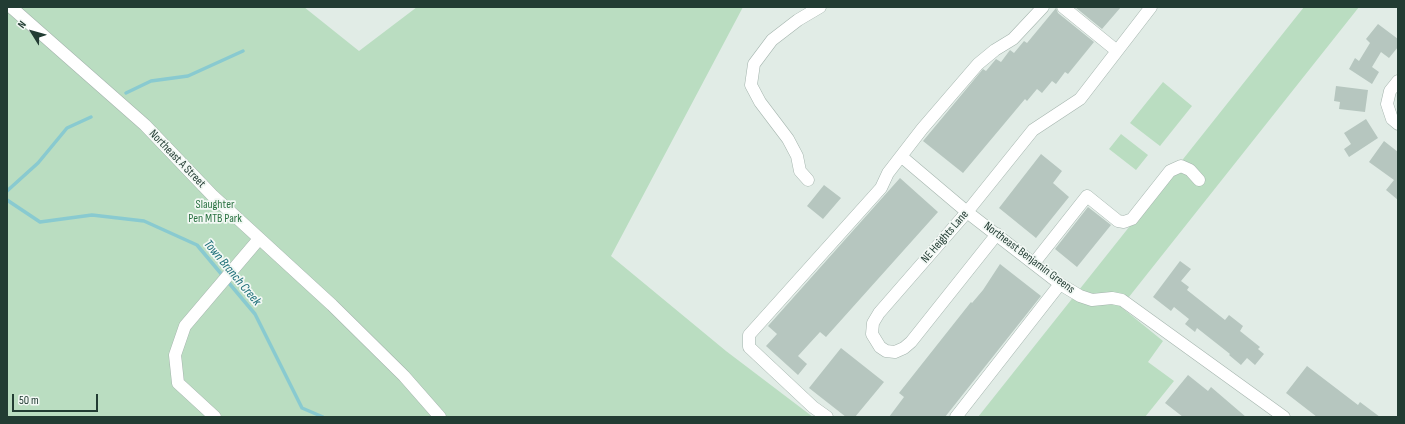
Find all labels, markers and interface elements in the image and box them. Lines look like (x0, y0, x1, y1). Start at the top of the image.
north arrow (12, 12, 52, 52)
text: N (15, 18, 29, 31)
street label: Northeast A Street (146, 127, 208, 191)
park label: Slaughter Pen MTB Park (188, 198, 242, 226)
street label: NE Heights Lane (918, 208, 972, 266)
street label: Northeast Benjamin Greens (981, 219, 1077, 297)
water label: Town Branch Creek (200, 237, 264, 309)
scale bar (14, 386, 100, 412)
text: 50 m (19, 393, 39, 408)

